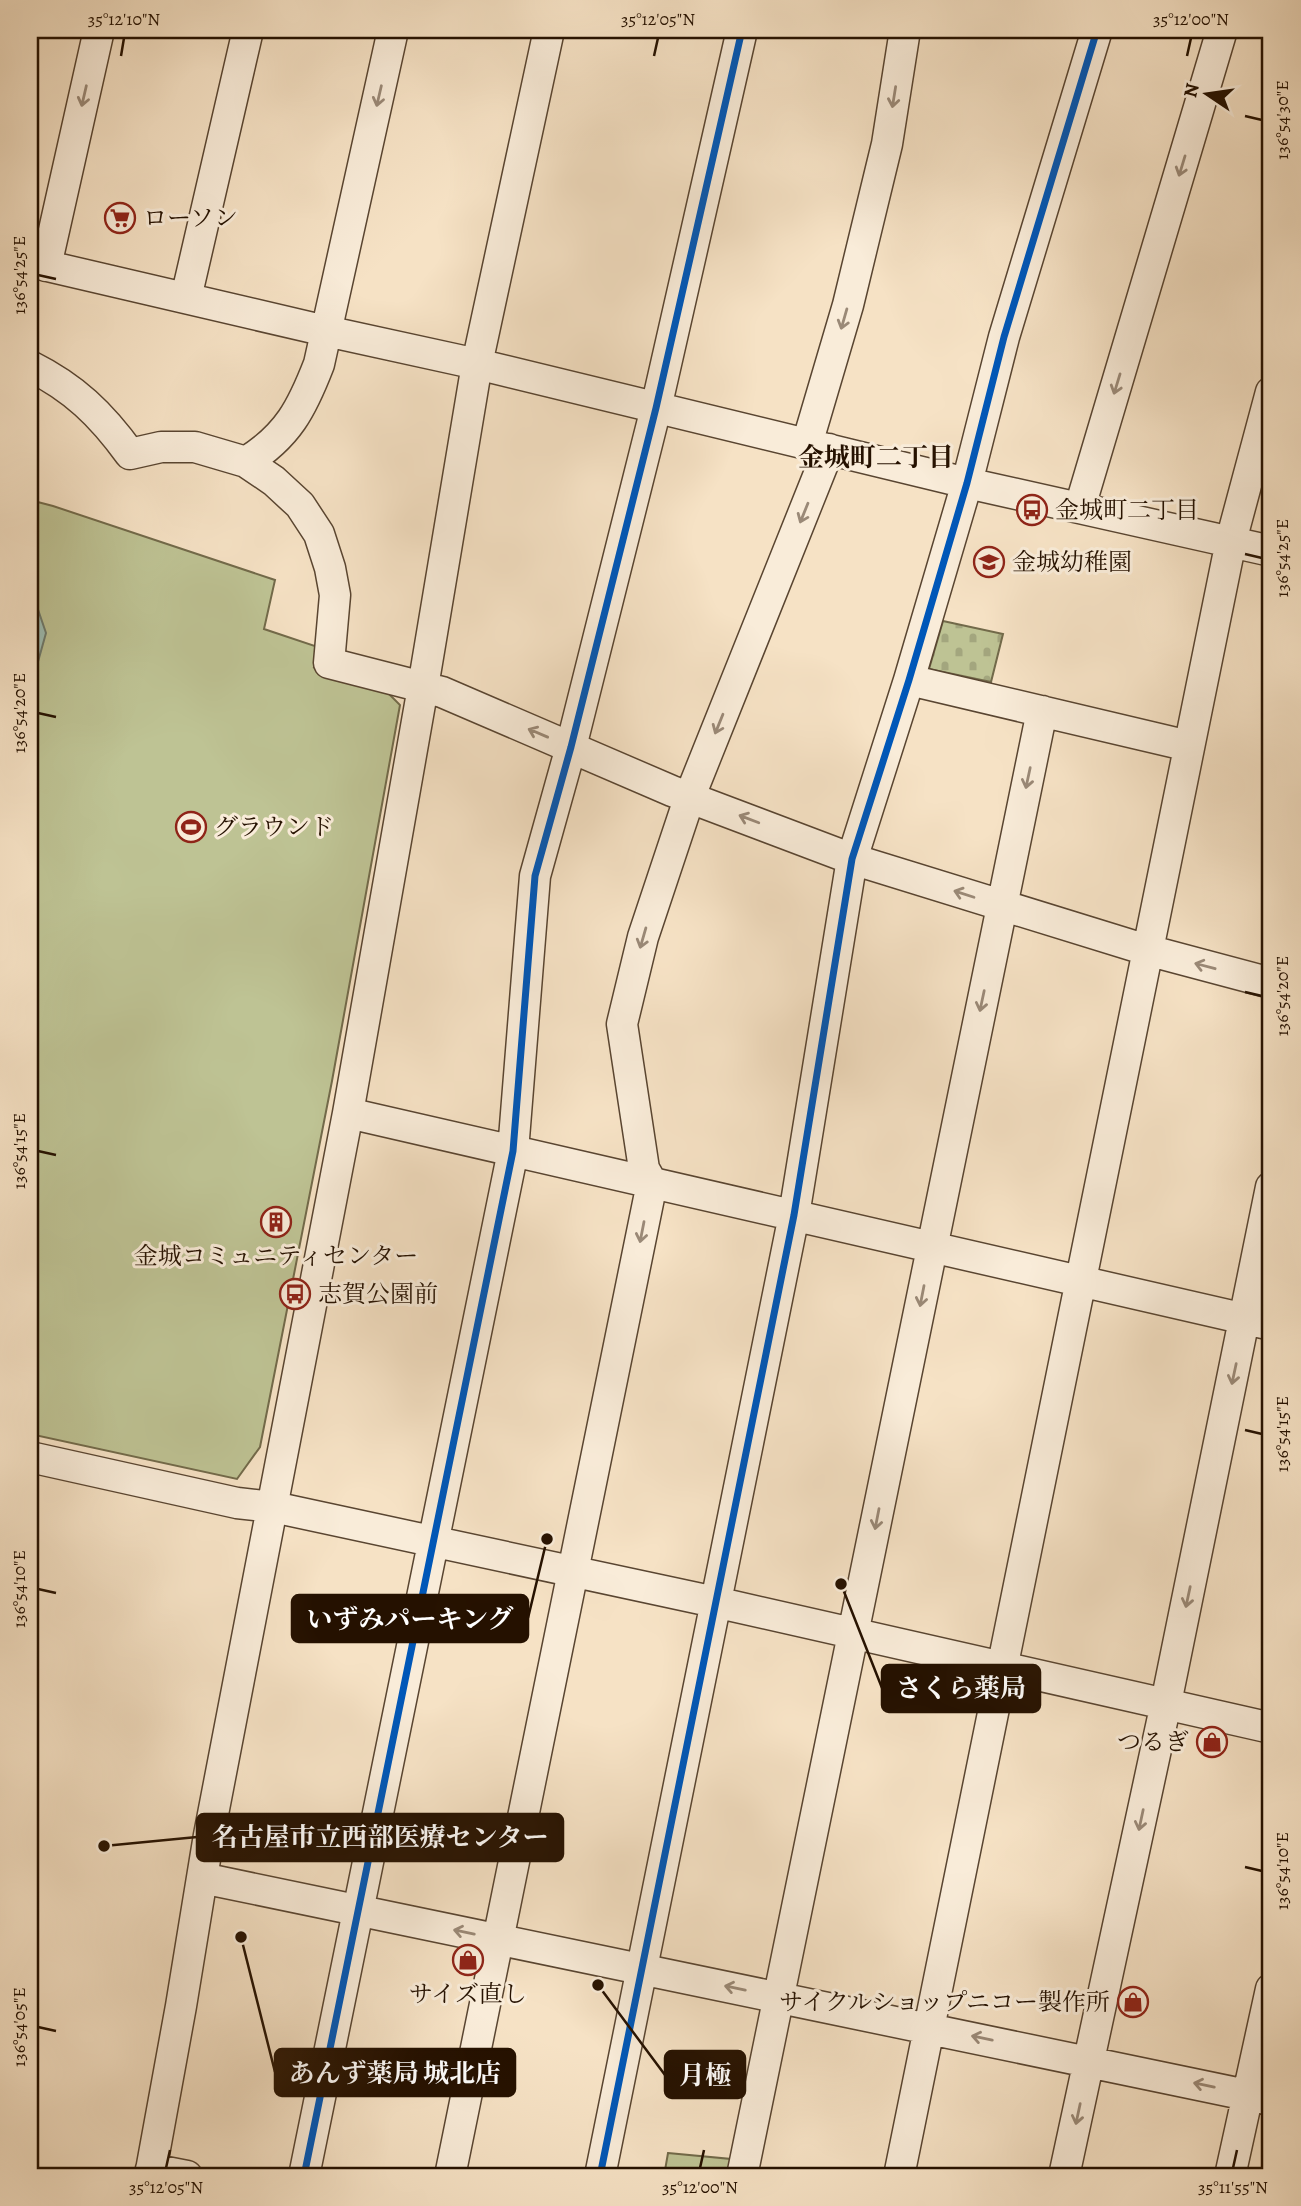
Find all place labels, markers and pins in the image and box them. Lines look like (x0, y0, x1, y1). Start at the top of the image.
supermarket icon: ローソン (103, 201, 137, 235)
place label: ローソン (143, 202, 238, 234)
bus stop icon: 金城町二丁目 (1015, 493, 1049, 527)
place label: 金城町二丁目 (1055, 494, 1199, 526)
school or university icon: 金城幼稚園 (972, 545, 1006, 579)
place label: 金城幼稚園 (1012, 546, 1132, 578)
sports icon: グラウンド (174, 810, 208, 844)
place label: グラウンド (214, 811, 334, 843)
building icon: 金城コミュニティセンター (259, 1205, 293, 1239)
place label: 金城コミュニティセンター (134, 1240, 418, 1272)
bus stop icon: 志賀公園前 (278, 1277, 312, 1311)
place label: 志賀公園前 (318, 1278, 438, 1310)
callout: いずみパーキング (292, 1595, 528, 1642)
callout: さくら薬局 (882, 1665, 1040, 1712)
shop icon: つるぎ (1195, 1725, 1229, 1759)
place label: つるぎ (1117, 1726, 1189, 1758)
callout: 名古屋市立西部医療センター (197, 1814, 563, 1861)
shop icon: サイズ直し (451, 1943, 485, 1977)
place label: サイズ直し (409, 1978, 527, 2010)
shop icon: サイクルショップニコー製作所 (1116, 1985, 1150, 2019)
place label: サイクルショップニコー製作所 (779, 1986, 1110, 2018)
callout: あんず薬局 城北店 (275, 2049, 515, 2096)
callout: 月極 (665, 2051, 745, 2098)

